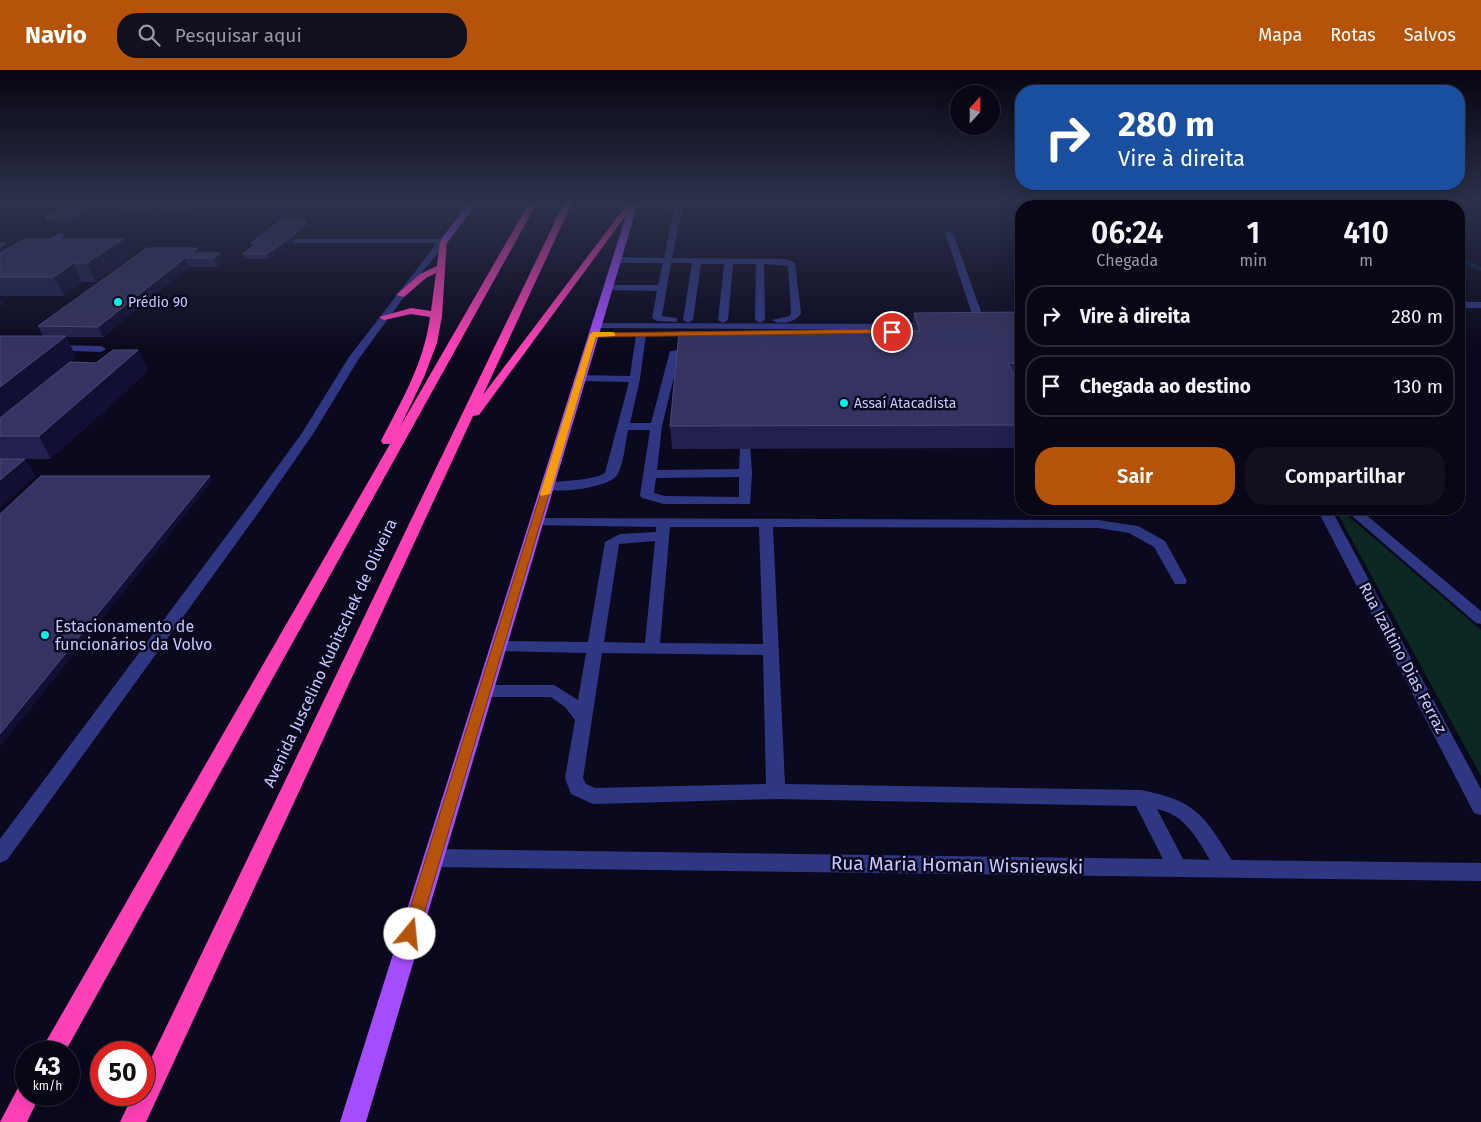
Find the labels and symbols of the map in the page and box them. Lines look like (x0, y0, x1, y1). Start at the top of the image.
north arrow (950, 85, 1000, 135)
place label: Prédio 90 (128, 294, 188, 311)
marker: Prédio 90 (112, 296, 124, 308)
pin (871, 311, 913, 353)
place label: Assaí Atacadista (854, 395, 956, 412)
marker: Assaí Atacadista (838, 397, 850, 409)
street label: Avenida Juscelino Kubitschek de Oliveira (259, 516, 401, 790)
street label: Rua Izaltino Dias Ferraz (1355, 579, 1451, 737)
place label: Estacionamento de funcionários da Volvo (55, 617, 212, 654)
marker: Estacionamento de funcionários da Volvo (39, 629, 51, 641)
street label: Rua Maria Homan Wisniewski (831, 851, 1083, 879)
position arrow (383, 907, 435, 959)
speed limit sign: 50 (90, 1041, 155, 1106)

